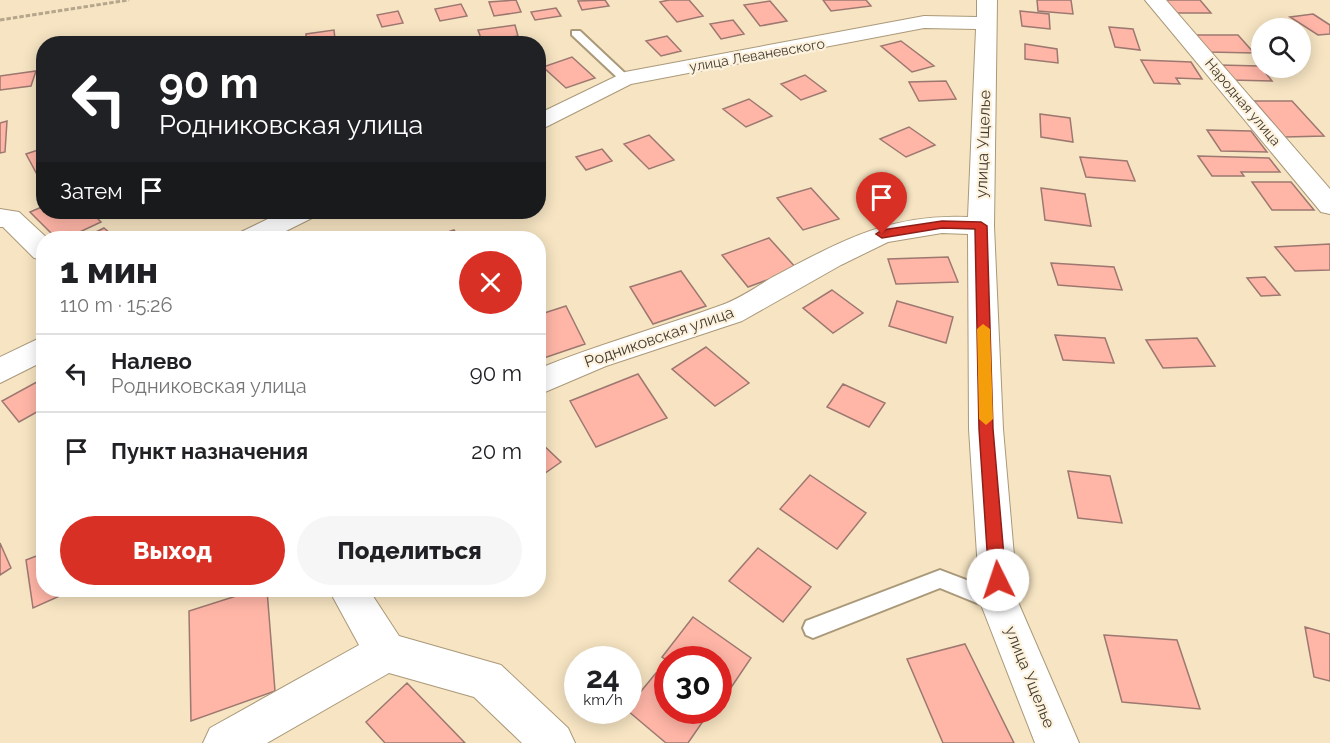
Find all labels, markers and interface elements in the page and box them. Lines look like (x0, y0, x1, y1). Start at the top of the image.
map controls (1251, 18, 1311, 78)
button: search (1251, 18, 1311, 78)
street label: улица Леваневского (688, 35, 826, 75)
street label: Народная улица (1202, 55, 1284, 149)
text: 90 m (159, 59, 259, 108)
icon: left (60, 60, 138, 138)
street label: улица Ущелье (972, 90, 994, 198)
text: Родниковская улица (159, 109, 423, 140)
pin (856, 172, 907, 234)
icon: arrive (135, 174, 168, 207)
text: Затем (60, 178, 123, 204)
icon: arrive (865, 181, 898, 214)
text: 1 мин (60, 249, 158, 291)
button: close (459, 251, 522, 314)
text: 110 m · 15:26 (60, 293, 173, 317)
street label: Родниковская улица (582, 303, 736, 371)
text: Налево (111, 348, 192, 374)
icon: left (60, 357, 93, 390)
text: 90 m (470, 360, 522, 386)
text: Родниковская улица (111, 374, 307, 398)
icon: arrive (60, 435, 93, 468)
text: Пункт назначения (111, 438, 308, 464)
text: 20 m (471, 438, 522, 464)
button: Выход (60, 516, 285, 585)
button: Поделиться (297, 516, 522, 585)
position arrow (966, 548, 1030, 612)
street label: улица Ущелье (1001, 623, 1059, 731)
speed limit sign: 30 (654, 646, 732, 724)
text: 24 (586, 660, 620, 695)
text: km/h (583, 691, 623, 709)

